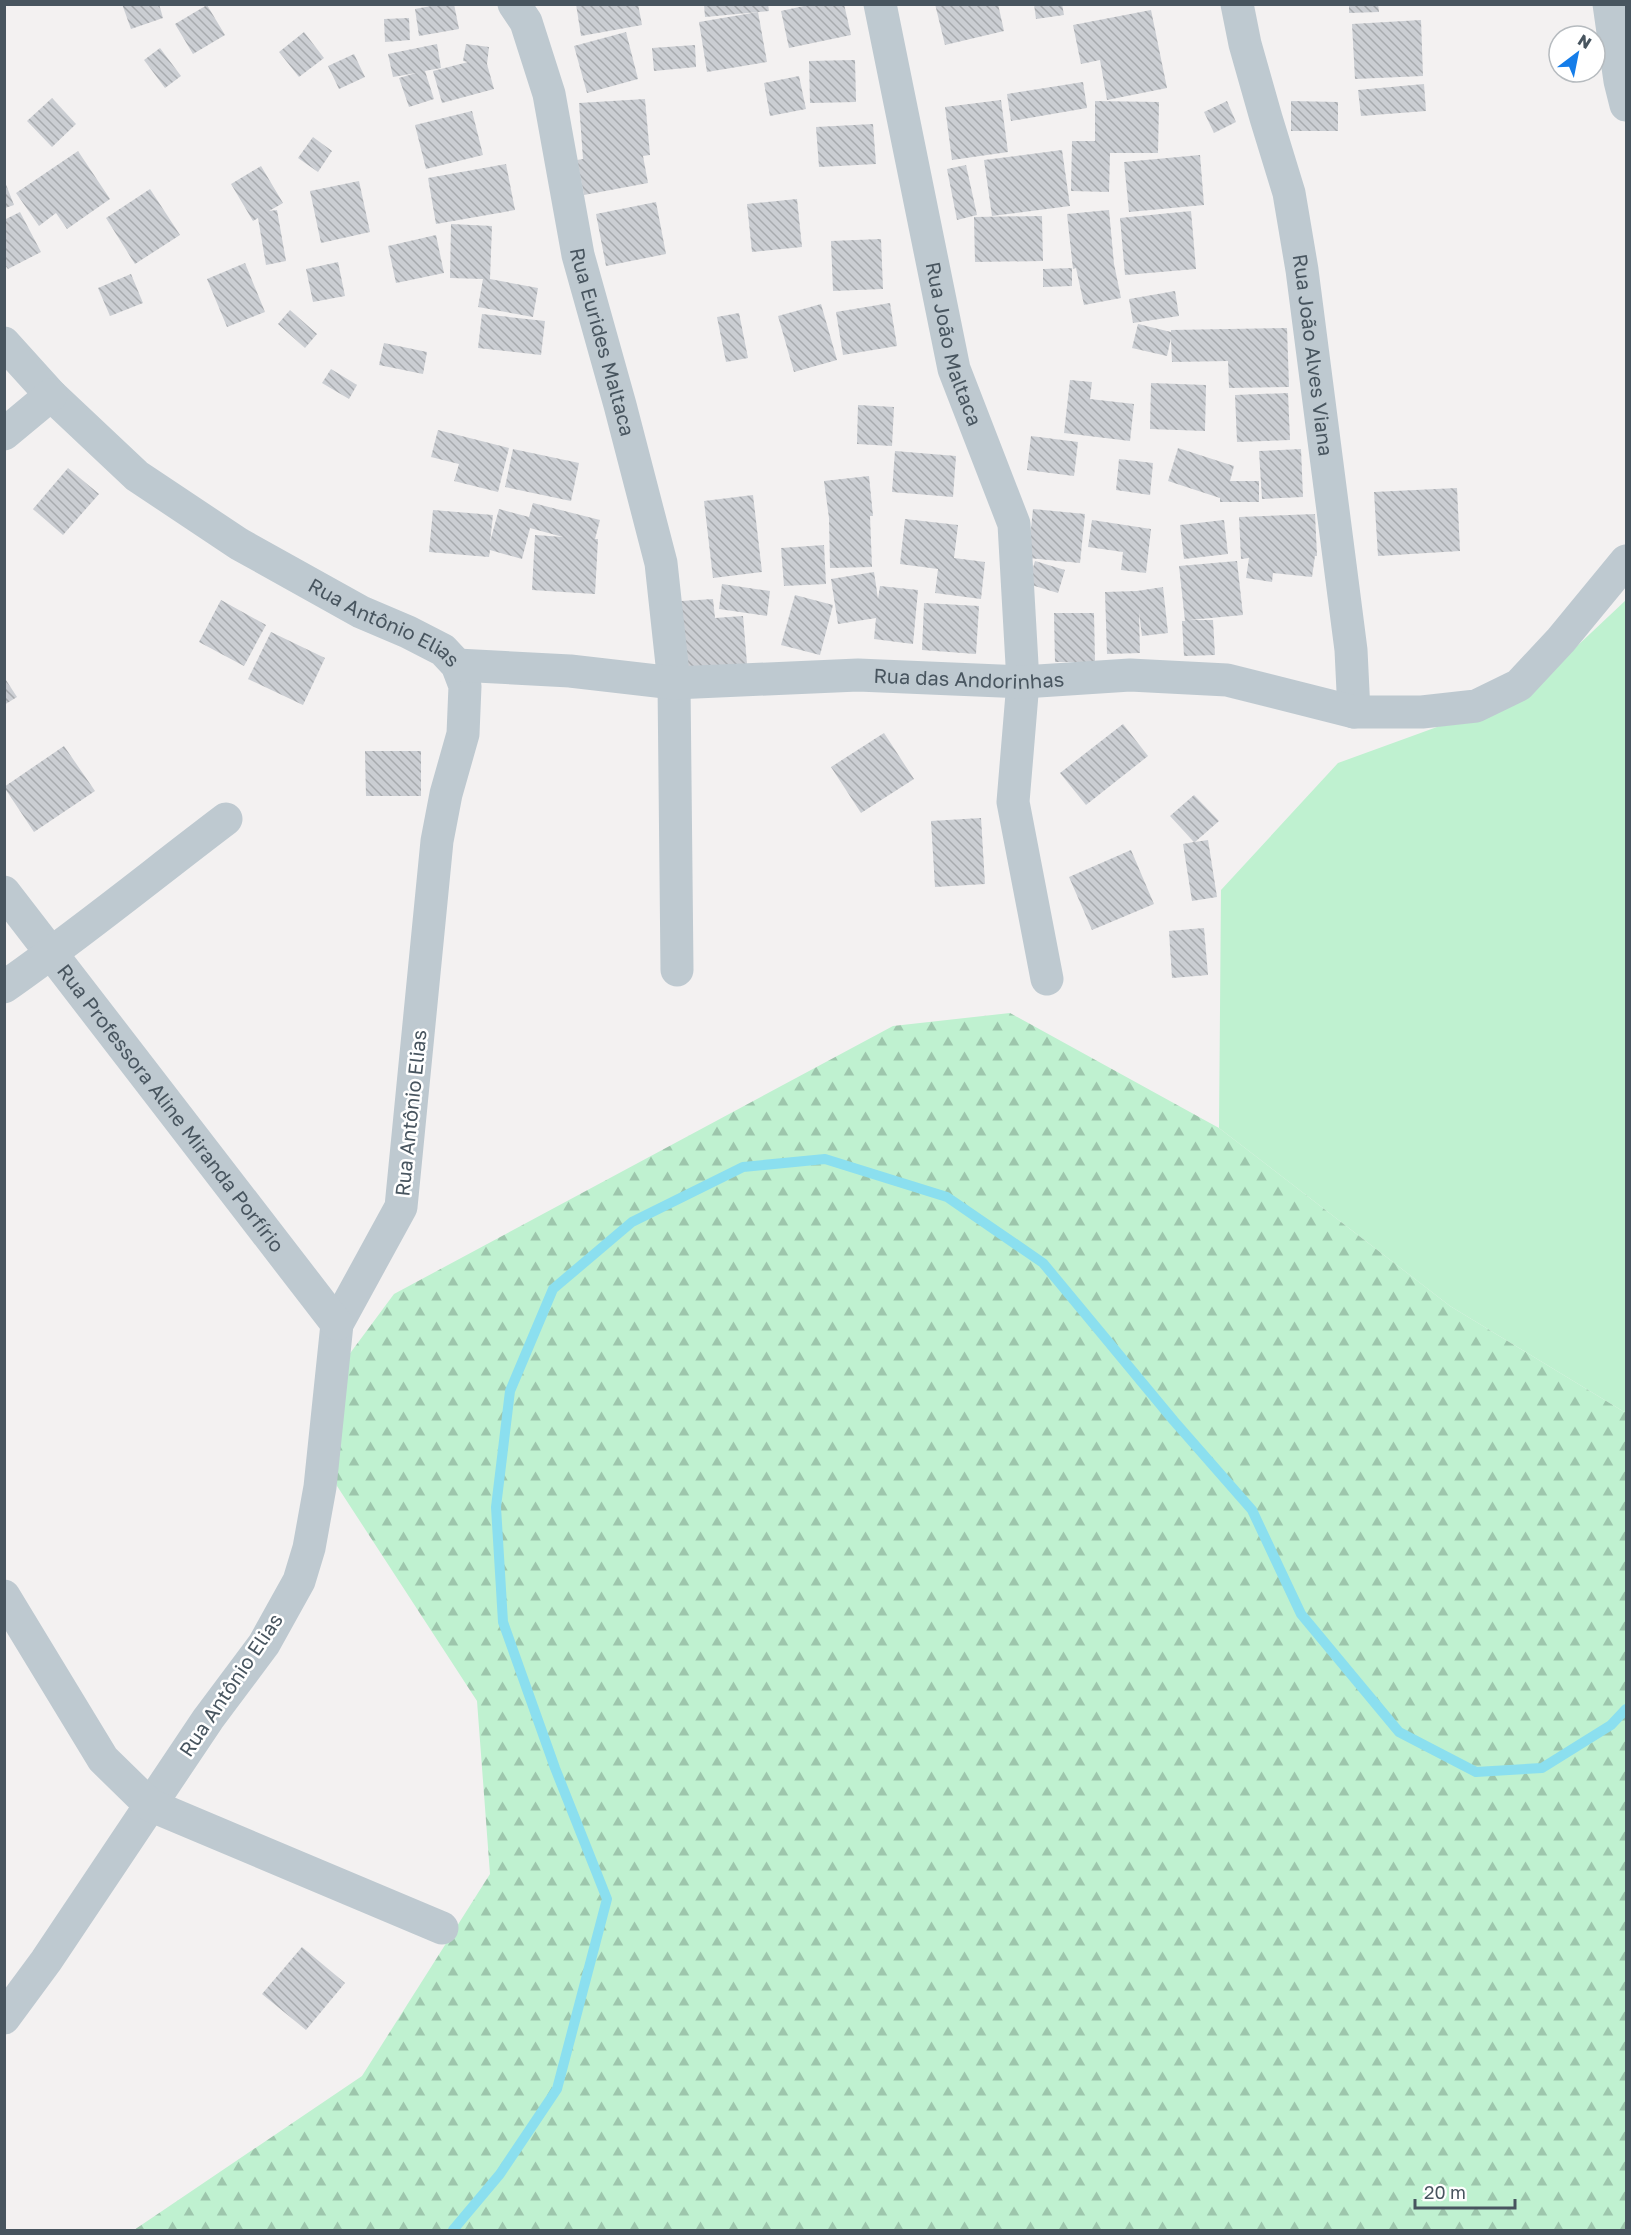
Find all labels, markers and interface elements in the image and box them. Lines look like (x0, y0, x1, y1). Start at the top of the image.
north arrow (1547, 24, 1607, 84)
text: N (1574, 30, 1595, 53)
street label: Rua Eurides Maltaca (566, 246, 641, 439)
street label: Rua João Alves Viana (1288, 252, 1339, 458)
street label: Rua João Maltaca (922, 260, 988, 429)
street label: Rua Antônio Elias (305, 572, 465, 671)
street label: Rua das Andorinhas (873, 663, 1065, 693)
street label: Rua Professora Aline Miranda Porfírio (53, 959, 290, 1256)
street label: Rua Antônio Elias (389, 1028, 431, 1198)
street label: Rua Antônio Elias (173, 1608, 287, 1761)
scale bar (1415, 2172, 1516, 2210)
text: 20 m (1424, 2181, 1466, 2203)

